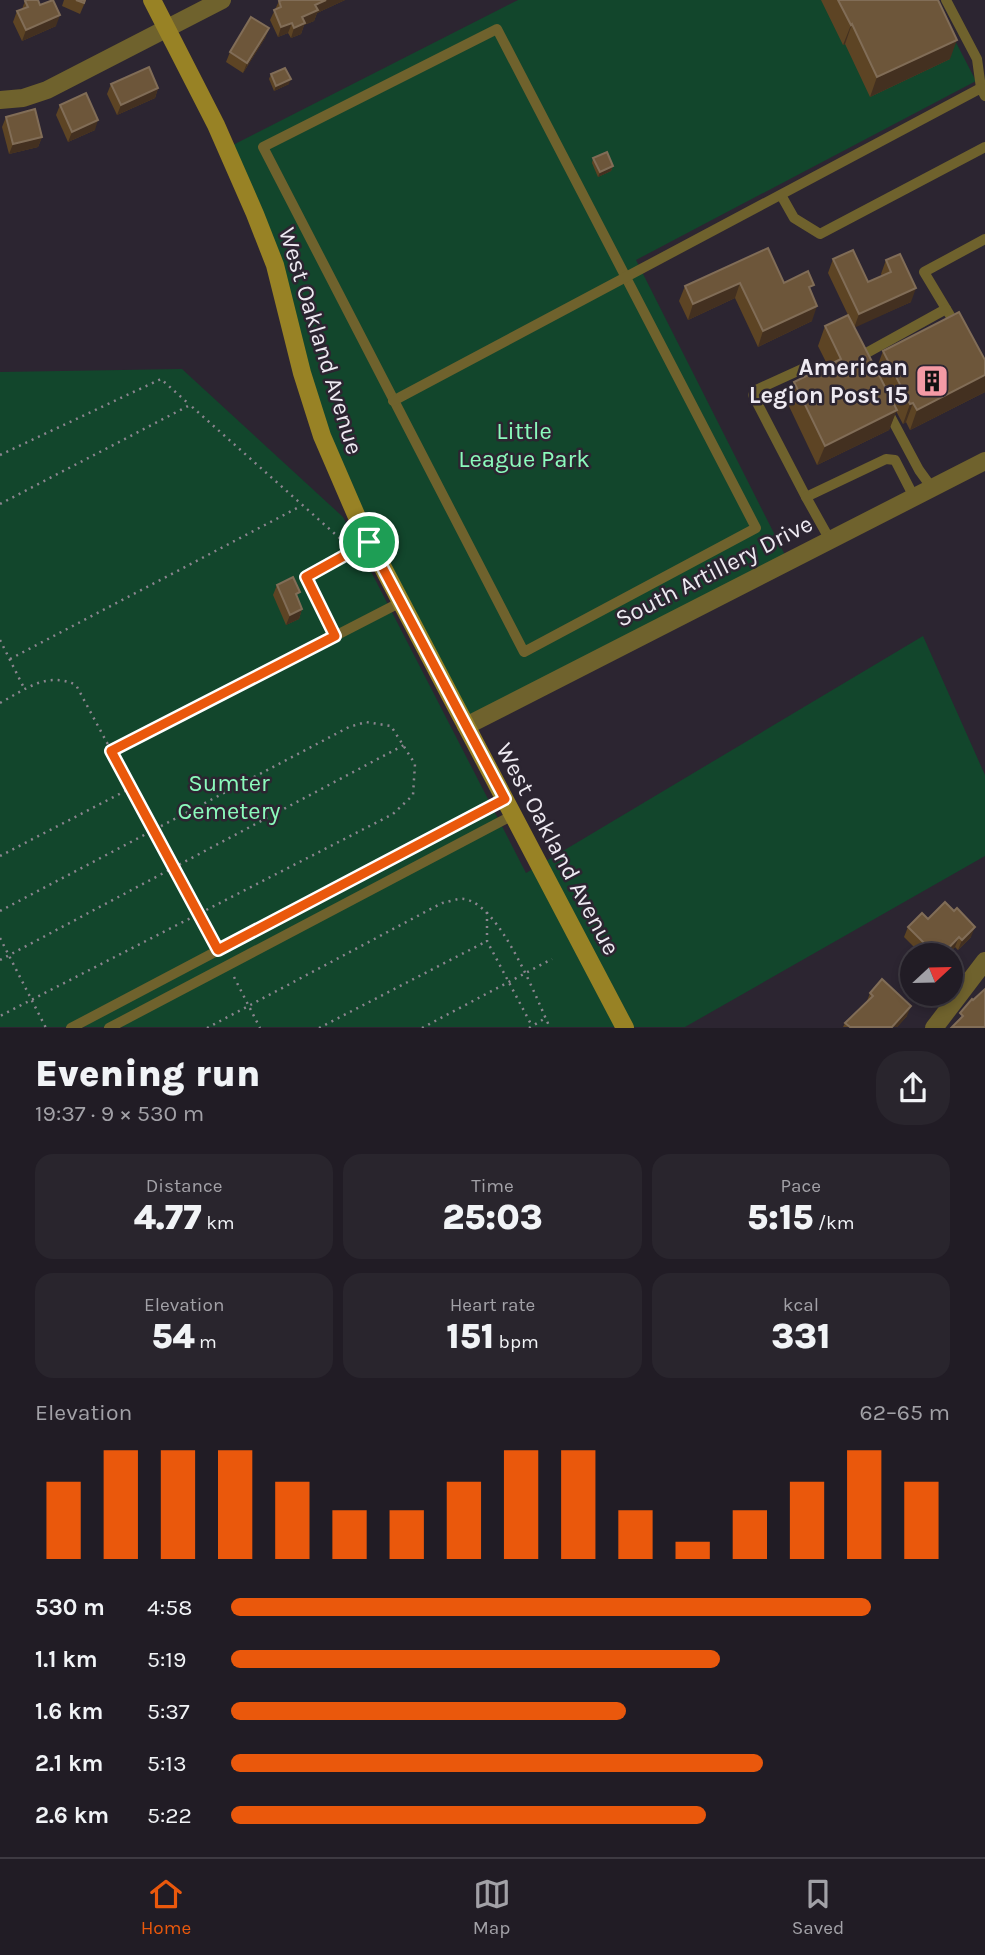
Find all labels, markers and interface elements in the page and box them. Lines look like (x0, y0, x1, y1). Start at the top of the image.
street label: West Oakland Avenue (273, 224, 369, 458)
place label: American Legion Post 15 (749, 353, 908, 409)
building icon: American Legion Post 15 (913, 362, 951, 400)
park label: Little League Park (458, 417, 590, 473)
street label: South Artillery Drive (611, 509, 817, 633)
pin (339, 512, 399, 572)
icon: arrive (350, 523, 388, 561)
street label: West Oakland Avenue (490, 738, 626, 960)
park label: Sumter Cemetery (177, 769, 281, 825)
north arrow (900, 943, 962, 1006)
map controls (900, 943, 963, 1006)
text: Evening run (35, 1051, 260, 1096)
button: share (876, 1051, 950, 1125)
text: 19:37 · 9 × 530 m (35, 1100, 204, 1127)
text: Distance (146, 1175, 223, 1197)
text: Time (471, 1175, 514, 1197)
text: Pace (781, 1175, 821, 1197)
text: 4.77 (134, 1197, 202, 1238)
text: 25:03 (442, 1197, 543, 1238)
text: 5:15 (747, 1197, 813, 1238)
text: km (202, 1212, 235, 1234)
text: /km (813, 1212, 855, 1234)
text: Elevation (144, 1294, 224, 1316)
text: Heart rate (450, 1294, 535, 1316)
text: kcal (783, 1294, 819, 1316)
text: 54 (151, 1316, 195, 1357)
text: 151 (446, 1316, 494, 1357)
text: 331 (771, 1316, 830, 1357)
text: m (195, 1331, 217, 1353)
text: bpm (494, 1331, 539, 1353)
text: Elevation (35, 1399, 132, 1426)
text: 62–65 m (860, 1399, 950, 1426)
text: 530 m (35, 1594, 105, 1621)
text: 4:58 (147, 1594, 192, 1621)
text: 1.1 km (35, 1646, 98, 1673)
text: 5:19 (147, 1646, 186, 1673)
text: 1.6 km (35, 1698, 103, 1725)
text: 5:37 (147, 1698, 190, 1725)
text: 2.1 km (35, 1750, 103, 1777)
text: 5:13 (147, 1750, 186, 1777)
text: 2.6 km (35, 1802, 109, 1829)
text: 5:22 (147, 1802, 192, 1829)
tab: Home (141, 1875, 191, 1939)
tab: Map (473, 1875, 511, 1939)
tab: Saved (792, 1875, 844, 1939)

